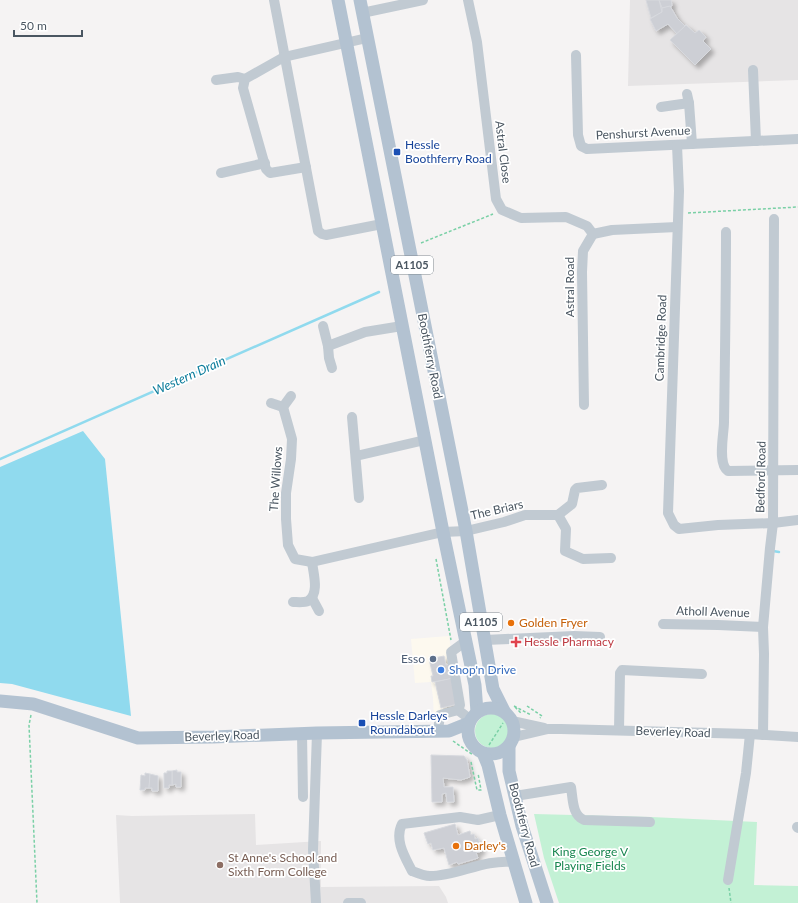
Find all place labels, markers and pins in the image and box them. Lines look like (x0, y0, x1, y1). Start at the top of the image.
place label: Hessle Boothferry Road (405, 137, 492, 166)
marker: Hessle Boothferry Road (392, 147, 402, 157)
place label: Golden Fryer (519, 615, 588, 630)
marker: Golden Fryer (506, 618, 516, 628)
place label: Hessle Pharmacy (524, 634, 615, 649)
marker: Hessle Pharmacy (511, 637, 521, 647)
place label: Esso (401, 651, 425, 666)
marker: Esso (428, 654, 438, 664)
place label: Shop'n Drive (449, 662, 516, 677)
marker: Shop'n Drive (436, 665, 446, 675)
place label: Hessle Darleys Roundabout (370, 708, 448, 737)
marker: Hessle Darleys Roundabout (357, 718, 367, 728)
place label: Darley's (464, 838, 506, 853)
marker: Darley's (451, 841, 461, 851)
place label: St Anne's School and Sixth Form College (228, 850, 337, 879)
marker: St Anne's School and Sixth Form College (215, 860, 225, 870)

